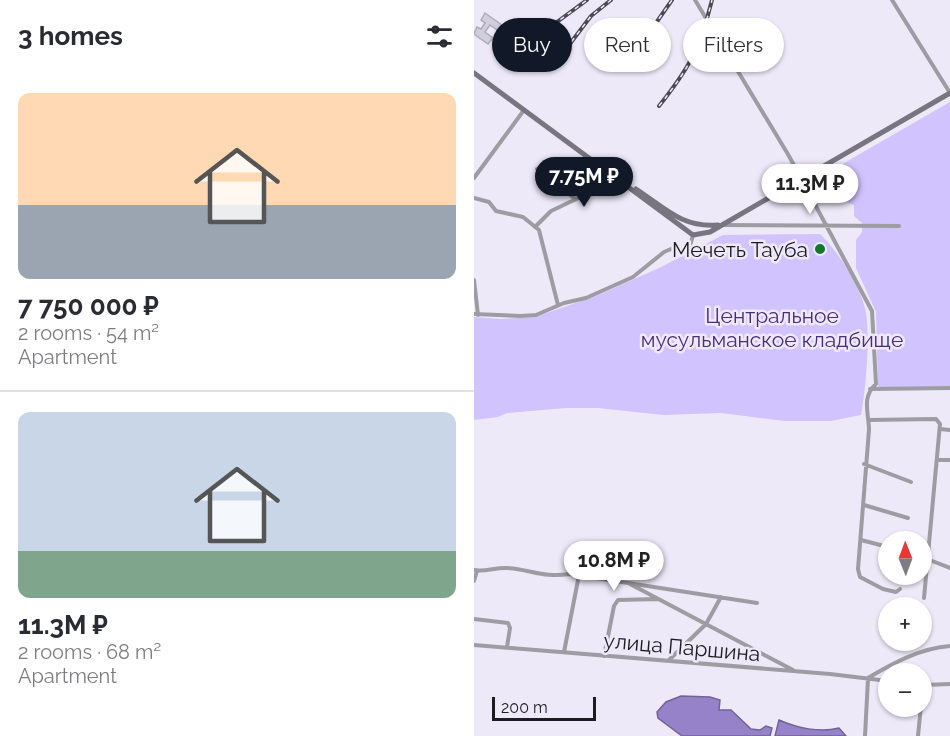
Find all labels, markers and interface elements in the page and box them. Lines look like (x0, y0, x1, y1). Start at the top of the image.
chip: Buy (492, 18, 572, 72)
chip: Rent (584, 18, 671, 72)
chip: Filters (683, 18, 784, 72)
icon: filters (423, 20, 456, 53)
text: 3 homes (18, 21, 123, 51)
icon: home (183, 132, 291, 240)
pin: 7.75M ₽ (529, 157, 639, 208)
text: 7.75M ₽ (549, 164, 619, 188)
pin: 11.3M ₽ (755, 164, 865, 215)
text: 11.3M ₽ (775, 171, 845, 195)
place label: Мечеть Тауба (672, 237, 808, 262)
marker: Мечеть Тауба (813, 242, 827, 256)
text: 7 750 000 ₽ (18, 291, 159, 321)
park label: Центральное мусульманское кладбище (641, 303, 903, 352)
text: 2 rooms · 54 m² (18, 321, 159, 345)
text: Apartment (18, 345, 117, 369)
icon: home (183, 451, 291, 559)
north arrow (878, 531, 932, 585)
map controls (878, 531, 932, 717)
pin: 10.8M ₽ (559, 541, 669, 592)
text: 10.8M ₽ (578, 548, 650, 572)
button: + (878, 597, 932, 651)
text: 11.3M ₽ (18, 610, 108, 640)
street label: улица Паршина (603, 628, 761, 666)
text: 2 rooms · 68 m² (18, 640, 161, 664)
button: − (878, 663, 932, 717)
text: Apartment (18, 664, 117, 688)
scale bar (492, 694, 596, 722)
text: 200 m (501, 698, 548, 717)

